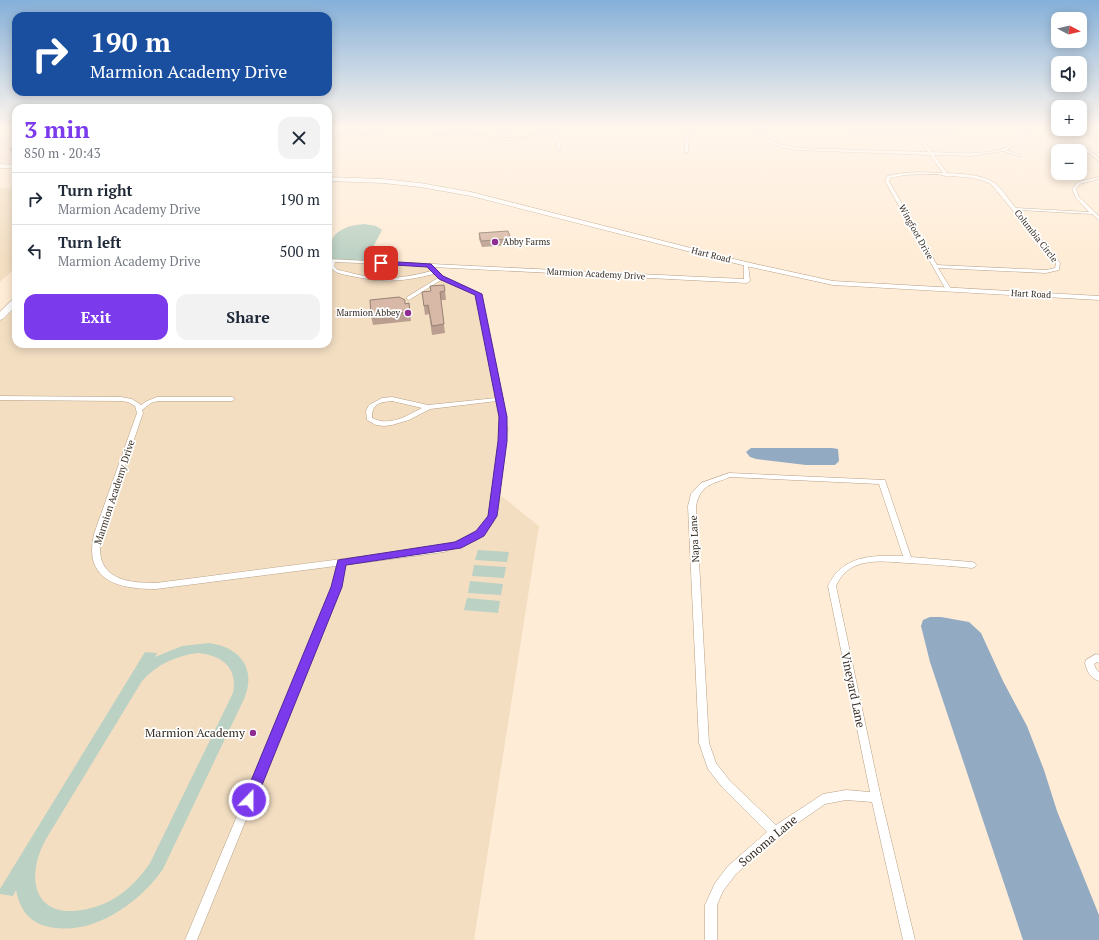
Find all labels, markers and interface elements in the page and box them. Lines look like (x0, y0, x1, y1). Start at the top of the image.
north arrow (1051, 12, 1087, 48)
map controls (1051, 12, 1087, 180)
text: 190 m (90, 23, 171, 60)
icon: right (24, 28, 76, 80)
button: sound (1051, 56, 1087, 92)
text: Marmion Academy Drive (90, 59, 287, 83)
button: + (1051, 100, 1087, 136)
text: 3 min (24, 113, 90, 145)
button: close (278, 117, 320, 159)
text: 850 m · 20:43 (24, 144, 101, 162)
button: − (1051, 144, 1087, 180)
text: Turn right (58, 180, 133, 200)
icon: right (24, 188, 46, 210)
text: 190 m (279, 189, 320, 209)
text: Marmion Academy Drive (58, 200, 201, 218)
street label: Wingfoot Drive (896, 202, 936, 262)
street label: Columbia Circle (1012, 207, 1061, 265)
text: Turn left (58, 232, 122, 252)
place label: Abby Farms (503, 236, 550, 248)
marker: Abby Farms (490, 237, 500, 247)
icon: left (24, 240, 46, 262)
text: 500 m (279, 241, 320, 261)
street label: Hart Road (690, 244, 732, 266)
pin (364, 246, 398, 280)
text: Marmion Academy Drive (58, 252, 201, 270)
icon: arrive (370, 252, 392, 274)
street label: Marmion Academy Drive (546, 265, 646, 283)
street label: Hart Road (1011, 287, 1051, 301)
button: Exit (24, 294, 168, 340)
button: Share (176, 294, 320, 340)
place label: Marmion Abbey (337, 307, 400, 319)
marker: Marmion Abbey (403, 308, 413, 318)
street label: Marmion Academy Drive (91, 438, 138, 546)
street label: Napa Lane (687, 515, 702, 563)
street label: Vineyard Lane (838, 651, 869, 729)
place label: Marmion Academy (145, 725, 246, 740)
marker: Marmion Academy (248, 728, 258, 738)
position arrow (228, 779, 270, 821)
street label: Sonoma Lane (735, 812, 800, 869)

